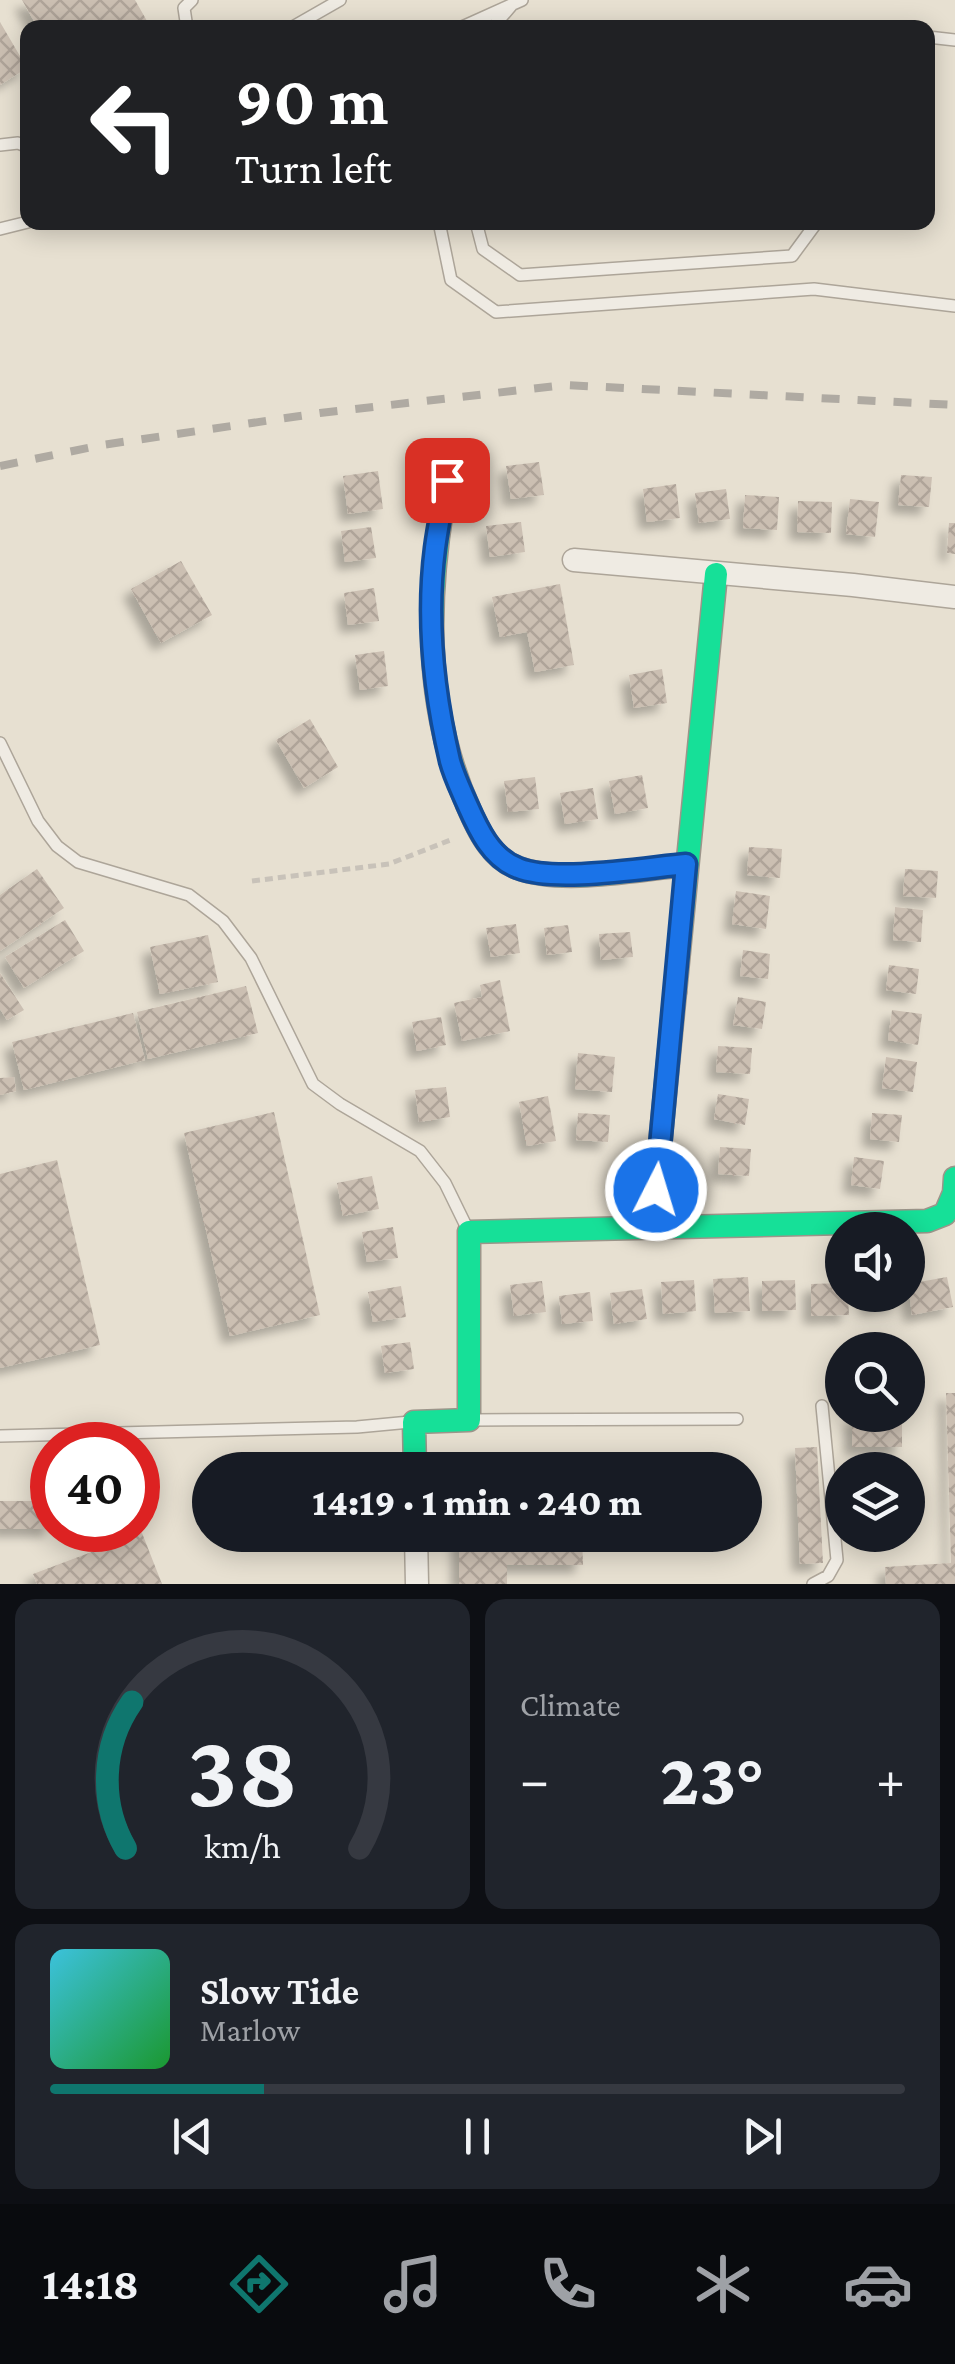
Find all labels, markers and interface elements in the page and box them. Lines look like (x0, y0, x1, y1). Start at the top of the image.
icon: left (70, 60, 200, 190)
text: 90 m (235, 61, 388, 139)
text: Turn left (235, 143, 392, 193)
pin (405, 438, 490, 523)
icon: arrive (420, 453, 475, 508)
position arrow (604, 1138, 708, 1242)
map controls (825, 1212, 925, 1552)
button: sound (825, 1212, 925, 1312)
button: search (825, 1332, 925, 1432)
speed limit sign: 40 (30, 1422, 160, 1552)
button: layers (825, 1452, 925, 1552)
text: 14:19 · 1 min · 240 m (312, 1481, 642, 1523)
text: Climate (520, 1687, 621, 1723)
text: 38 (187, 1713, 298, 1828)
text: 23° (660, 1737, 765, 1820)
text: − (520, 1749, 549, 1810)
text: + (876, 1749, 905, 1810)
text: km/h (204, 1826, 281, 1866)
text: Slow Tide (200, 1970, 359, 2012)
text: Marlow (200, 2012, 300, 2048)
icon: previous (165, 2109, 220, 2164)
icon: pause (450, 2109, 505, 2164)
icon: next (735, 2109, 790, 2164)
icon: directions (224, 2249, 294, 2319)
icon: music (378, 2249, 448, 2319)
icon: phone (533, 2249, 603, 2319)
icon: climate (688, 2249, 758, 2319)
icon: car (843, 2249, 913, 2319)
text: 14:18 (42, 2259, 139, 2309)

